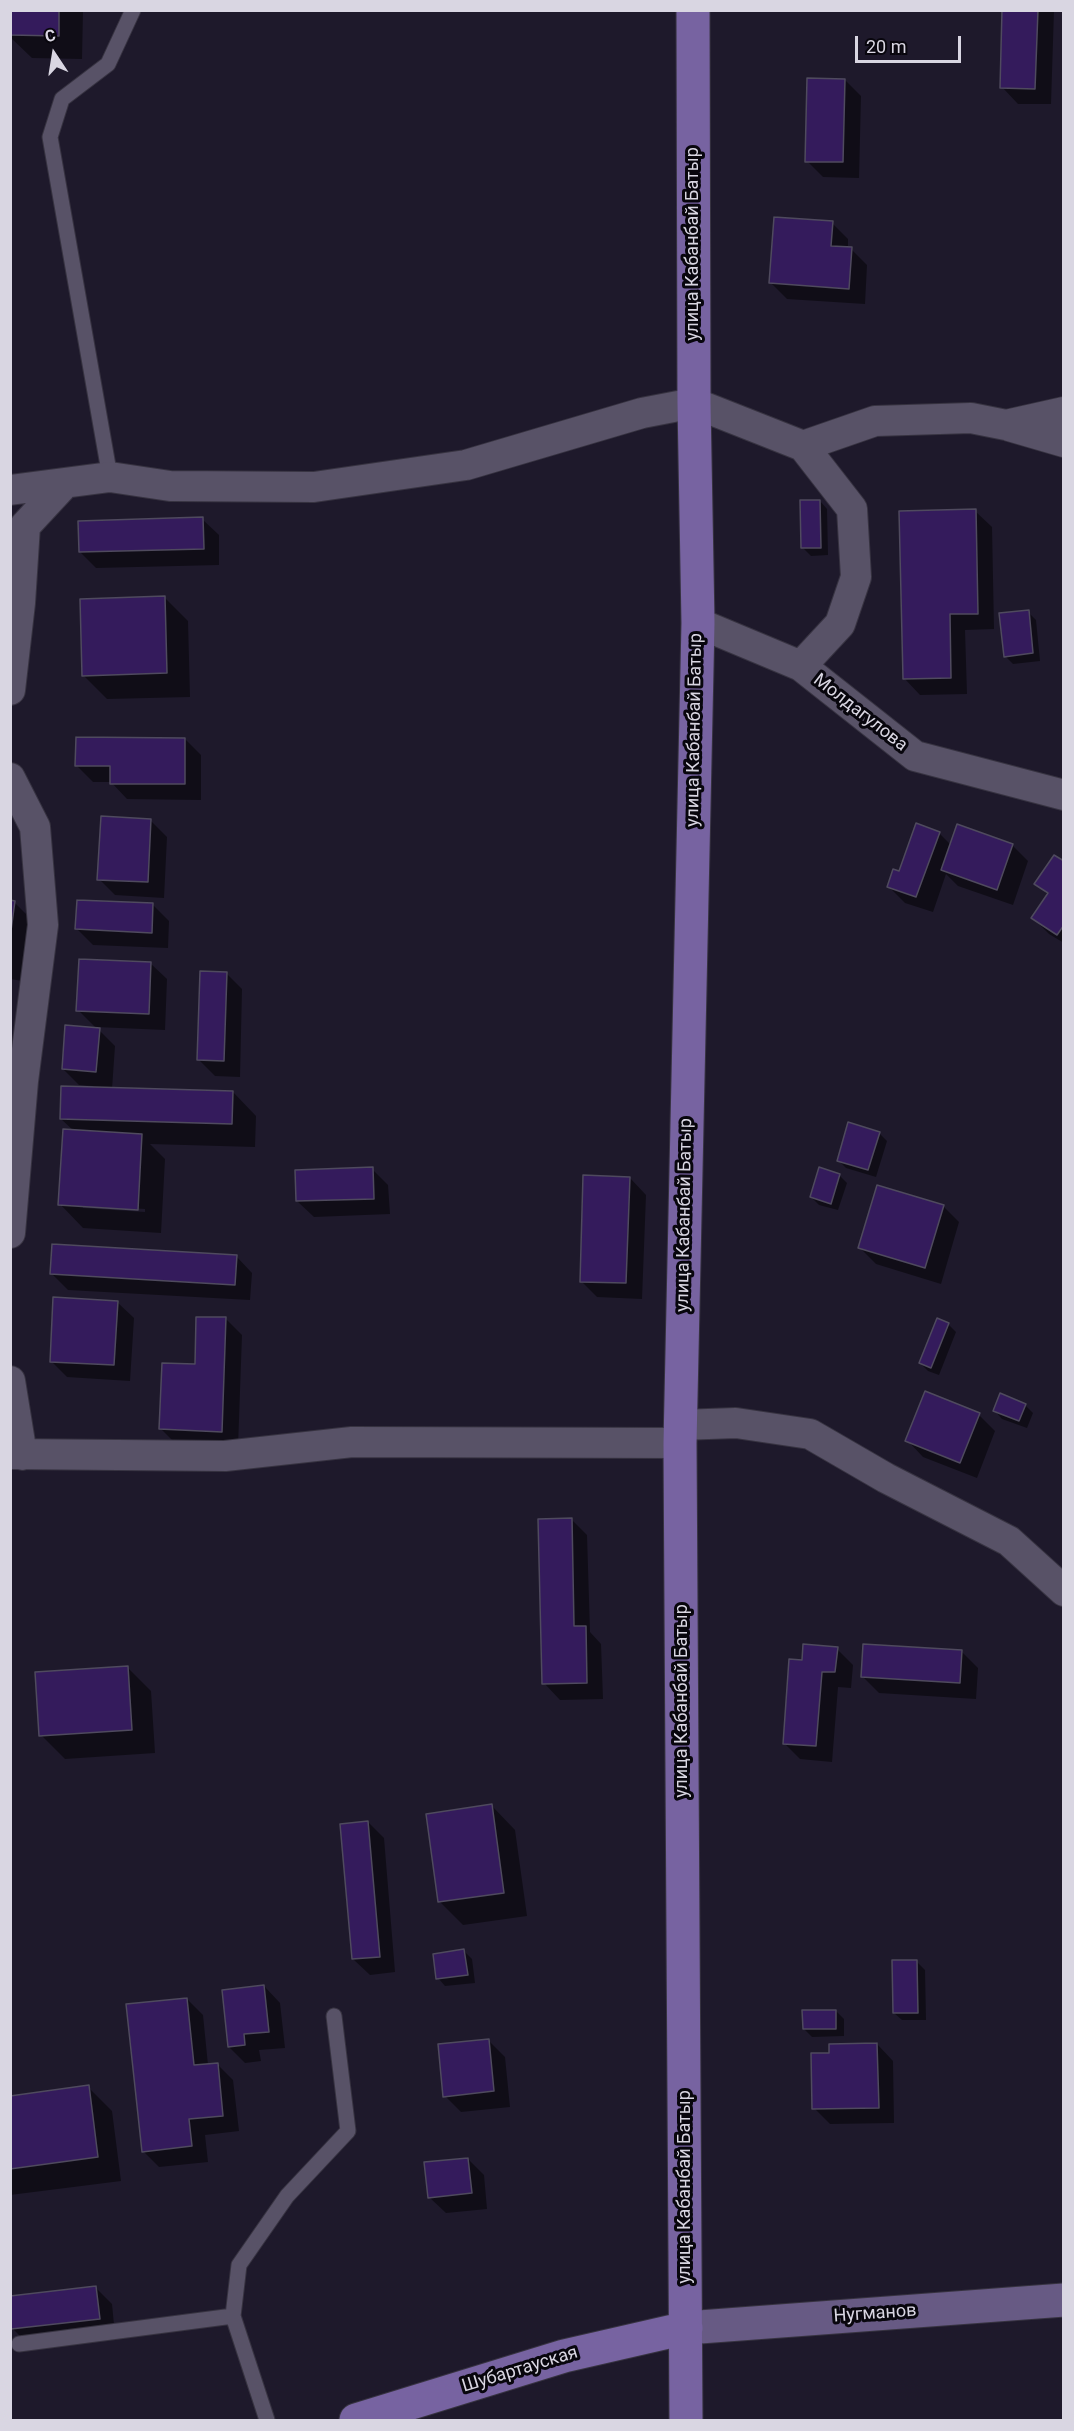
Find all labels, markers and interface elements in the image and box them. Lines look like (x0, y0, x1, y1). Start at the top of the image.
north arrow (24, 24, 84, 84)
scale bar (858, 24, 964, 62)
text: С (43, 26, 57, 46)
text: 20 m (866, 36, 906, 57)
street label: улица Кабанбай Батыр (682, 147, 704, 341)
street label: улица Кабанбай Батыр (683, 633, 707, 827)
street label: Молдагулова (809, 670, 911, 756)
street label: улица Кабанбай Батыр (673, 1118, 697, 1312)
street label: улица Кабанбай Батыр (671, 1604, 693, 1798)
street label: улица Кабанбай Батыр (674, 2090, 696, 2284)
street label: Нугманов (833, 2300, 917, 2328)
street label: Шубартауская (459, 2342, 581, 2398)

